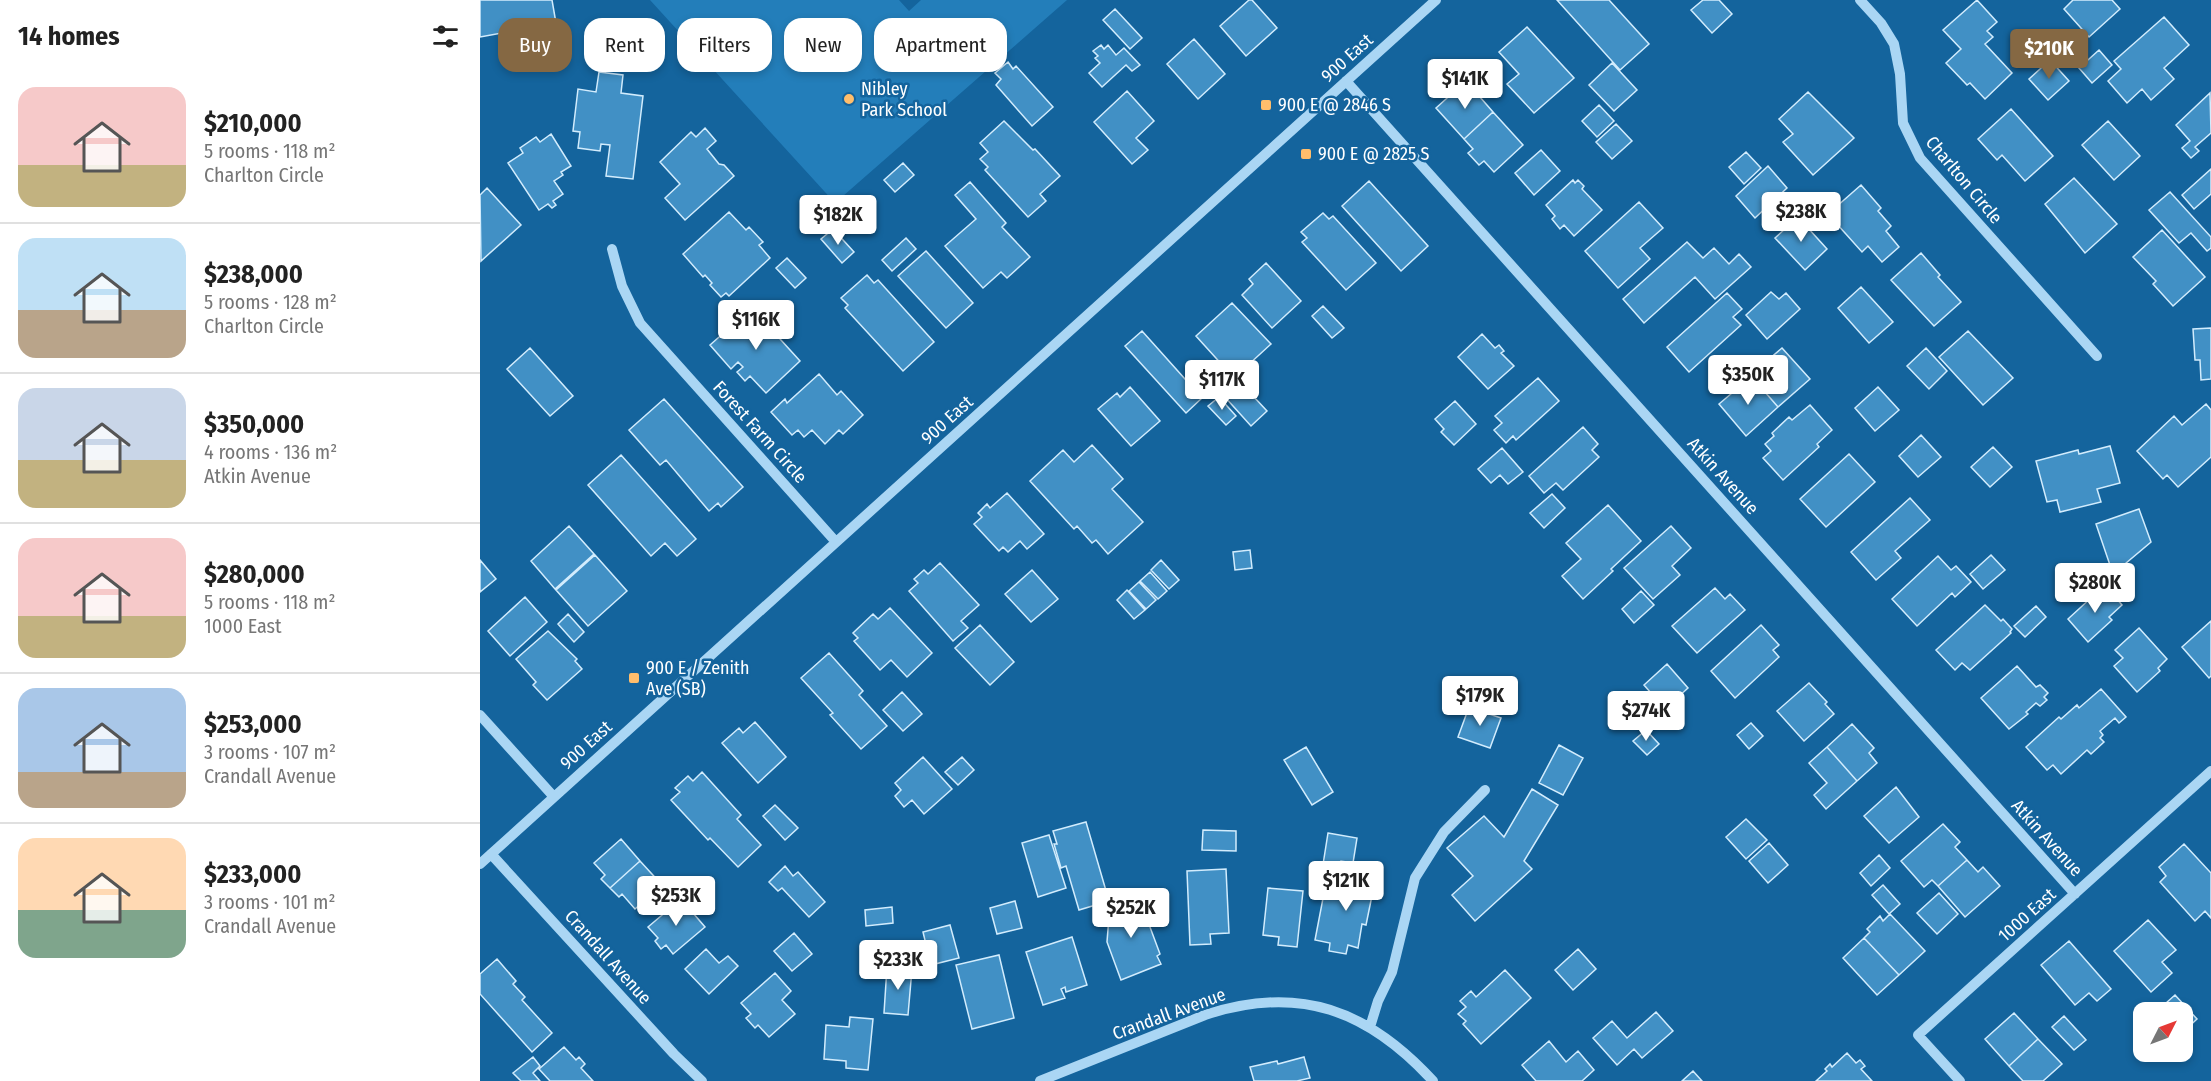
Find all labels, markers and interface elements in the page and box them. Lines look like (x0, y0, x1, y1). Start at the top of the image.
chip: Buy (498, 18, 572, 72)
chip: Rent (584, 18, 665, 72)
chip: Filters (677, 18, 772, 72)
chip: New (784, 18, 862, 72)
chip: Apartment (874, 18, 1007, 72)
icon: filters (429, 20, 462, 53)
text: 14 homes (18, 21, 120, 52)
street label: 900 East (1317, 29, 1378, 87)
pin: $210K (2007, 29, 2091, 80)
text: $210K (2024, 36, 2074, 60)
pin: $141K (1423, 59, 1507, 110)
text: $141K (1442, 66, 1488, 90)
place label: Nibley Park School (861, 78, 947, 121)
marker: Nibley Park School (842, 92, 856, 106)
place label: 900 E @ 2846 S (1278, 94, 1391, 116)
marker: 900 E @ 2846 S (1259, 98, 1273, 112)
text: $210,000 (204, 108, 302, 139)
icon: home (66, 111, 138, 183)
street label: Charlton Circle (1921, 132, 2007, 228)
text: 5 rooms · 118 m² (204, 139, 335, 163)
place label: 900 E @ 2825 S (1318, 143, 1430, 165)
marker: 900 E @ 2825 S (1299, 147, 1313, 161)
text: Charlton Circle (204, 163, 324, 187)
pin: $238K (1759, 192, 1843, 243)
pin: $182K (796, 195, 880, 246)
text: $238K (1776, 199, 1826, 223)
text: $182K (813, 202, 863, 226)
text: $238,000 (204, 259, 303, 290)
icon: home (66, 262, 138, 334)
text: 5 rooms · 128 m² (204, 290, 337, 314)
pin: $116K (714, 300, 798, 351)
text: $116K (732, 307, 780, 331)
text: Charlton Circle (204, 314, 324, 338)
pin: $350K (1706, 355, 1790, 406)
pin: $117K (1180, 360, 1264, 411)
text: $350K (1722, 362, 1774, 386)
text: $117K (1199, 367, 1245, 391)
street label: Forest Farm Circle (708, 376, 812, 488)
street label: 900 East (917, 391, 978, 449)
text: $350,000 (204, 409, 304, 440)
icon: home (66, 412, 138, 484)
street label: Atkin Avenue (1683, 433, 1763, 519)
text: 4 rooms · 136 m² (204, 440, 337, 464)
text: Atkin Avenue (204, 464, 311, 488)
text: $280,000 (204, 559, 305, 590)
icon: home (66, 562, 138, 634)
pin: $280K (2053, 563, 2137, 614)
text: $280K (2069, 570, 2121, 594)
text: 5 rooms · 118 m² (204, 590, 335, 614)
text: 1000 East (204, 614, 282, 638)
place label: 900 E / Zenith Ave (SB) (646, 657, 749, 700)
marker: 900 E / Zenith Ave (SB) (627, 671, 641, 685)
pin: $179K (1438, 676, 1522, 727)
text: $179K (1456, 683, 1504, 707)
pin: $274K (1604, 691, 1688, 742)
text: $274K (1622, 698, 1670, 722)
text: $253,000 (204, 709, 302, 740)
icon: home (66, 712, 138, 784)
street label: 900 East (556, 716, 617, 774)
text: 3 rooms · 107 m² (204, 740, 336, 764)
text: Crandall Avenue (204, 764, 336, 788)
street label: Atkin Avenue (2007, 795, 2087, 881)
text: $233,000 (204, 859, 301, 890)
pin: $121K (1304, 861, 1388, 912)
icon: home (66, 862, 138, 934)
text: $121K (1323, 868, 1369, 892)
pin: $253K (634, 876, 718, 927)
text: $253K (651, 883, 701, 907)
street label: 1000 East (1994, 883, 2060, 947)
pin: $252K (1089, 888, 1173, 939)
text: 3 rooms · 101 m² (204, 890, 335, 914)
text: $252K (1106, 895, 1156, 919)
street label: Crandall Avenue (560, 905, 656, 1009)
text: Crandall Avenue (204, 914, 336, 938)
pin: $233K (856, 940, 940, 991)
text: $233K (873, 947, 923, 971)
street label: Crandall Avenue (1109, 983, 1229, 1045)
north arrow (2133, 1002, 2193, 1062)
map controls (2133, 1002, 2193, 1062)

